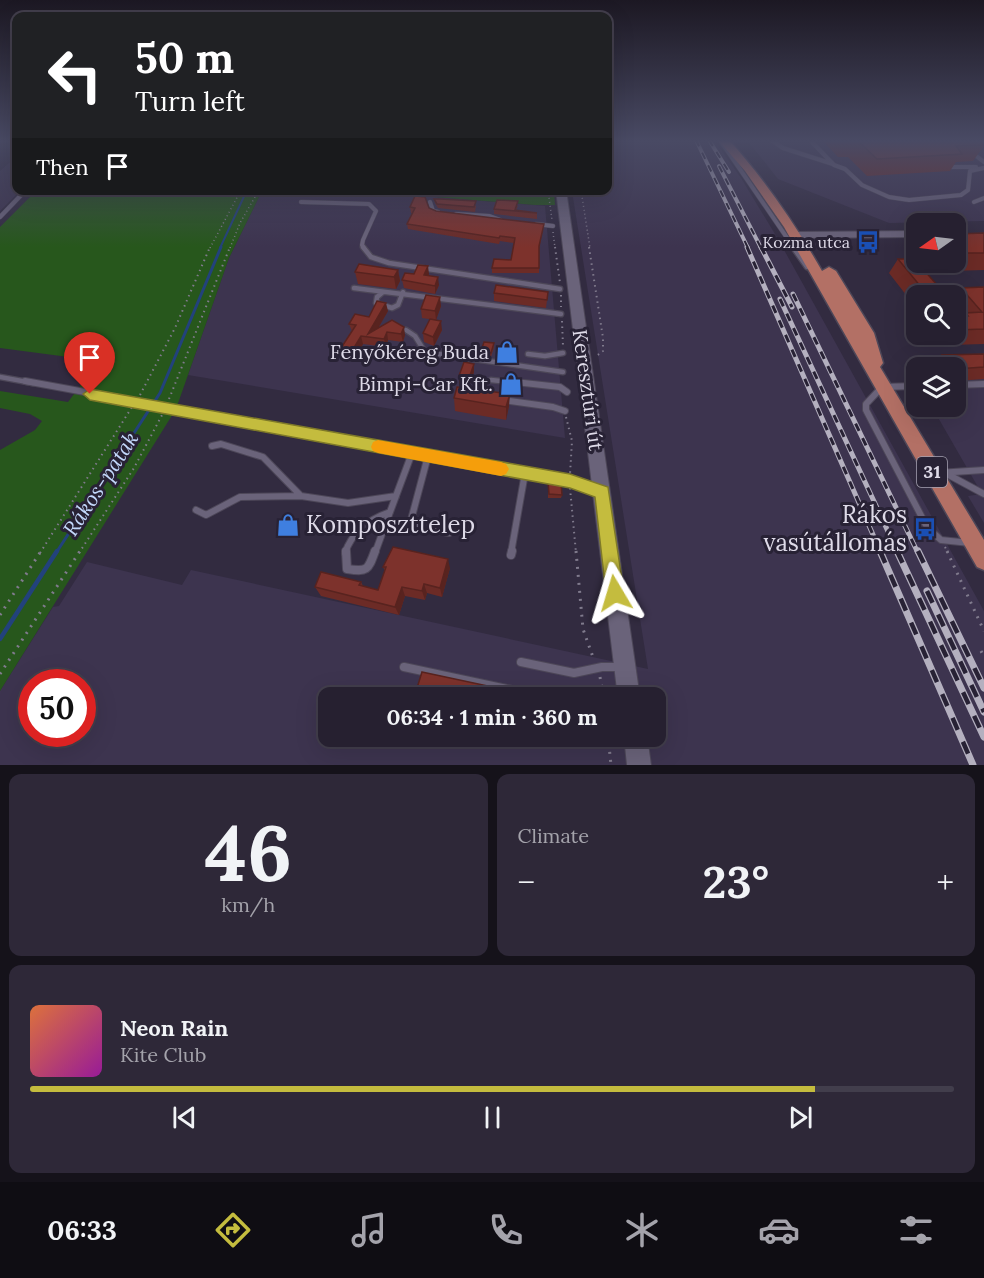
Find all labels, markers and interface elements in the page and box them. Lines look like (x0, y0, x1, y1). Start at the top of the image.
text: 50 m (135, 31, 234, 85)
icon: left (36, 36, 114, 114)
text: Turn left (135, 84, 245, 118)
icon: arrive (101, 150, 134, 183)
text: Then (36, 153, 89, 181)
north arrow (906, 213, 966, 273)
map controls (906, 213, 966, 417)
bus stop icon: Kozma utca (855, 229, 881, 255)
place label: Kozma utca (763, 232, 850, 252)
button: search (906, 285, 966, 345)
street label: Keresztúri út (568, 328, 609, 452)
pin (64, 332, 115, 394)
place label: Fenyőkéreg Buda (330, 339, 489, 364)
shop icon: Fenyőkéreg Buda (494, 339, 520, 365)
icon: arrive (73, 341, 106, 374)
button: layers (906, 357, 966, 417)
place label: Bimpi-Car Kft. (358, 371, 493, 396)
shop icon: Bimpi-Car Kft. (498, 371, 524, 397)
water label: Rákos-patak (57, 426, 144, 541)
road number: 31 (917, 457, 947, 487)
place label: Rákos vasútállomás (764, 499, 907, 558)
place label: Komposzttelep (306, 509, 475, 540)
shop icon: Komposzttelep (275, 512, 301, 538)
bus stop icon: Rákos vasútállomás (912, 516, 938, 542)
position arrow (583, 561, 647, 625)
speed limit sign: 50 (18, 669, 96, 747)
text: 06:34 · 1 min · 360 m (387, 703, 597, 731)
text: 46 (204, 803, 292, 902)
text: Climate (518, 823, 589, 848)
text: 23° (703, 853, 769, 910)
text: − (518, 861, 535, 903)
text: + (936, 861, 954, 903)
text: km/h (221, 892, 275, 917)
text: Neon Rain (120, 1014, 228, 1042)
text: Kite Club (120, 1042, 206, 1067)
icon: previous (168, 1101, 201, 1134)
icon: pause (476, 1101, 509, 1134)
icon: next (784, 1101, 817, 1134)
icon: directions (212, 1209, 254, 1251)
icon: music (348, 1209, 390, 1251)
icon: phone (485, 1209, 527, 1251)
icon: climate (621, 1209, 663, 1251)
icon: car (758, 1209, 800, 1251)
icon: filters (895, 1209, 937, 1251)
text: 06:33 (47, 1213, 117, 1247)

